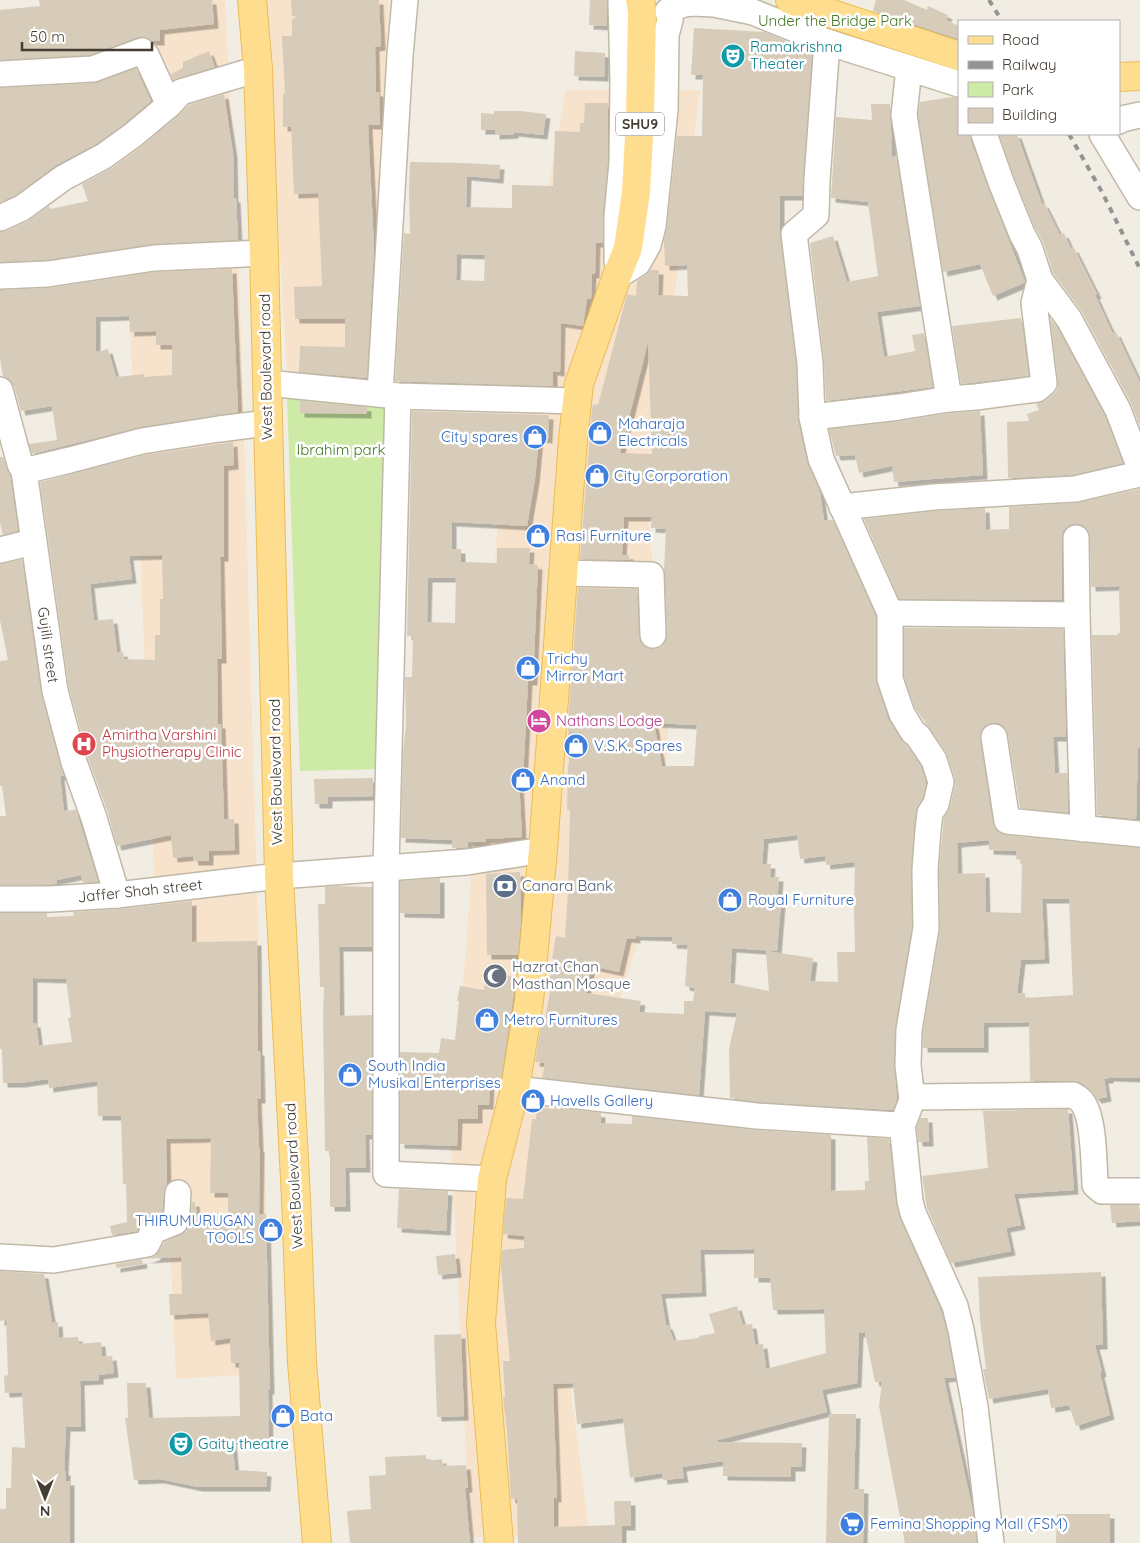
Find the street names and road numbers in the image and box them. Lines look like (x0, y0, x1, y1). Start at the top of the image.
road number: SHU9 (616, 112, 664, 136)
street label: West Boulevard road (255, 294, 276, 440)
street label: Gujili street (34, 606, 63, 684)
street label: West Boulevard road (265, 699, 286, 845)
street label: Jaffer Shah street (77, 875, 203, 906)
street label: West Boulevard road (280, 1102, 307, 1250)

